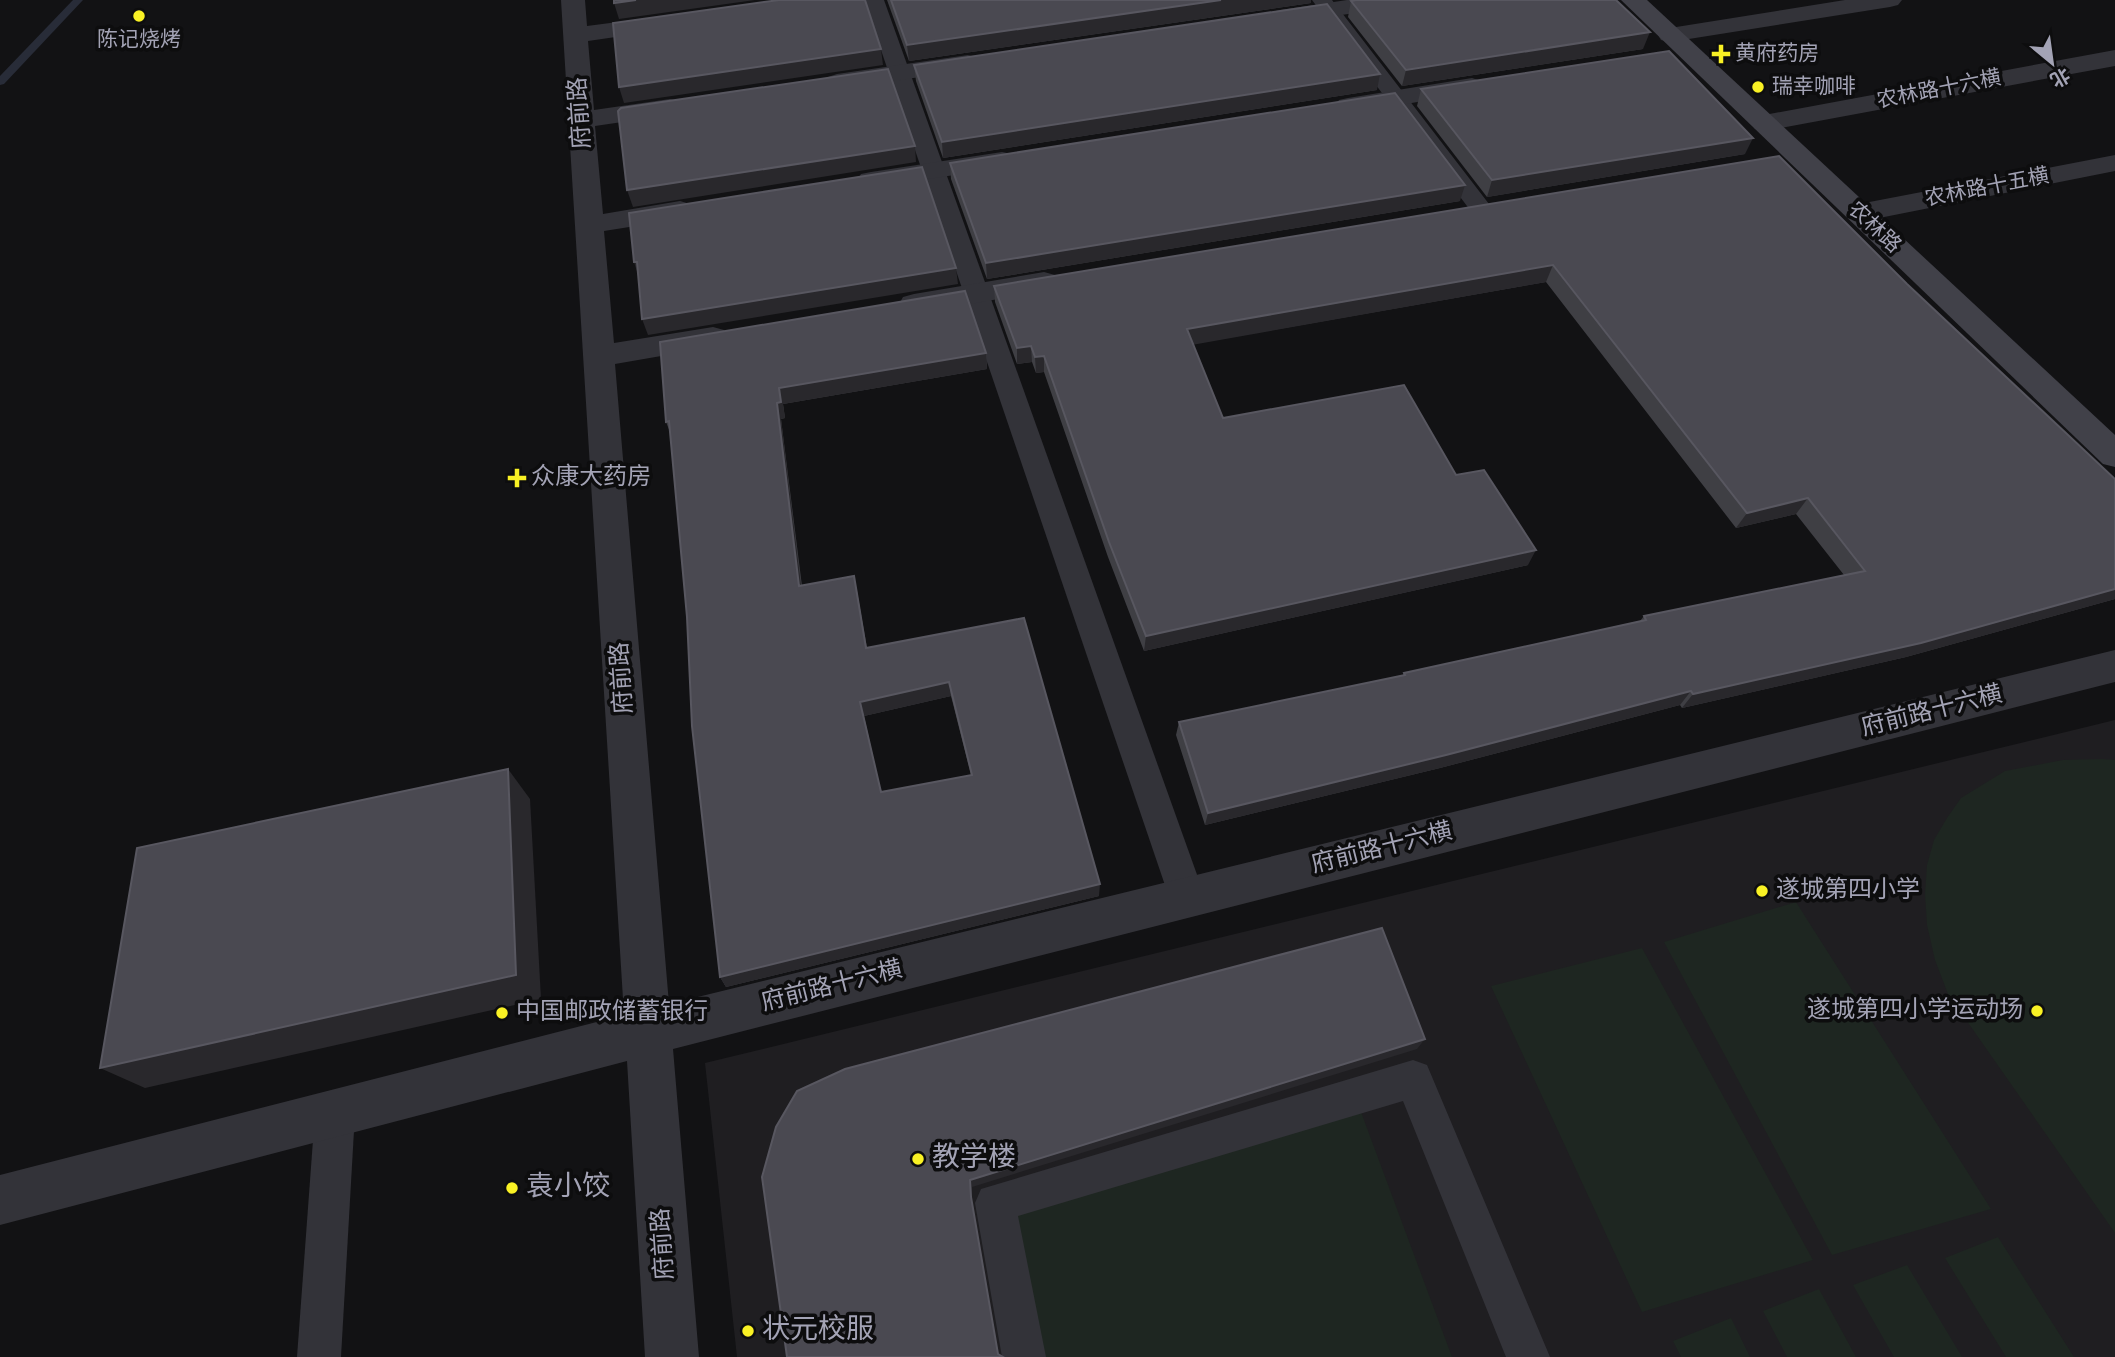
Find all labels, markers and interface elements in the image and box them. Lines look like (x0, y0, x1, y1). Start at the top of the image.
marker: 陈记烧烤 (131, 8, 147, 24)
place label: 陈记烧烤 (97, 27, 181, 54)
north arrow (2017, 28, 2087, 98)
place label: 黄府药房 (1735, 41, 1819, 68)
marker: 黄府药房 (1713, 46, 1729, 62)
text: 北 (2045, 61, 2073, 91)
street label: 农林路十六横 (1875, 65, 2003, 115)
place label: 瑞幸咖啡 (1772, 74, 1856, 101)
street label: 府前路 (564, 76, 598, 150)
marker: 瑞幸咖啡 (1750, 79, 1766, 95)
street label: 农林路十五横 (1923, 163, 2051, 213)
street label: 农林路 (1842, 197, 1906, 259)
place label: 众康大药房 (531, 463, 651, 493)
marker: 众康大药房 (509, 470, 525, 486)
street label: 府前路 (606, 641, 640, 715)
street label: 府前路十六横 (1859, 680, 2005, 744)
street label: 府前路十六横 (1309, 817, 1455, 881)
place label: 遂城第四小学 (1776, 876, 1920, 906)
marker: 遂城第四小学 (1754, 883, 1770, 899)
street label: 府前路十六横 (759, 955, 905, 1019)
place label: 遂城第四小学运动场 (1807, 996, 2023, 1026)
place label: 中国邮政储蓄银行 (516, 998, 708, 1028)
marker: 遂城第四小学运动场 (2029, 1003, 2045, 1019)
marker: 中国邮政储蓄银行 (494, 1005, 510, 1021)
place label: 教学楼 (932, 1141, 1016, 1177)
marker: 教学楼 (910, 1151, 926, 1167)
place label: 袁小饺 (526, 1170, 610, 1206)
marker: 袁小饺 (504, 1180, 520, 1196)
street label: 府前路 (647, 1207, 681, 1281)
place label: 状元校服 (762, 1313, 874, 1349)
marker: 状元校服 (740, 1323, 756, 1339)

